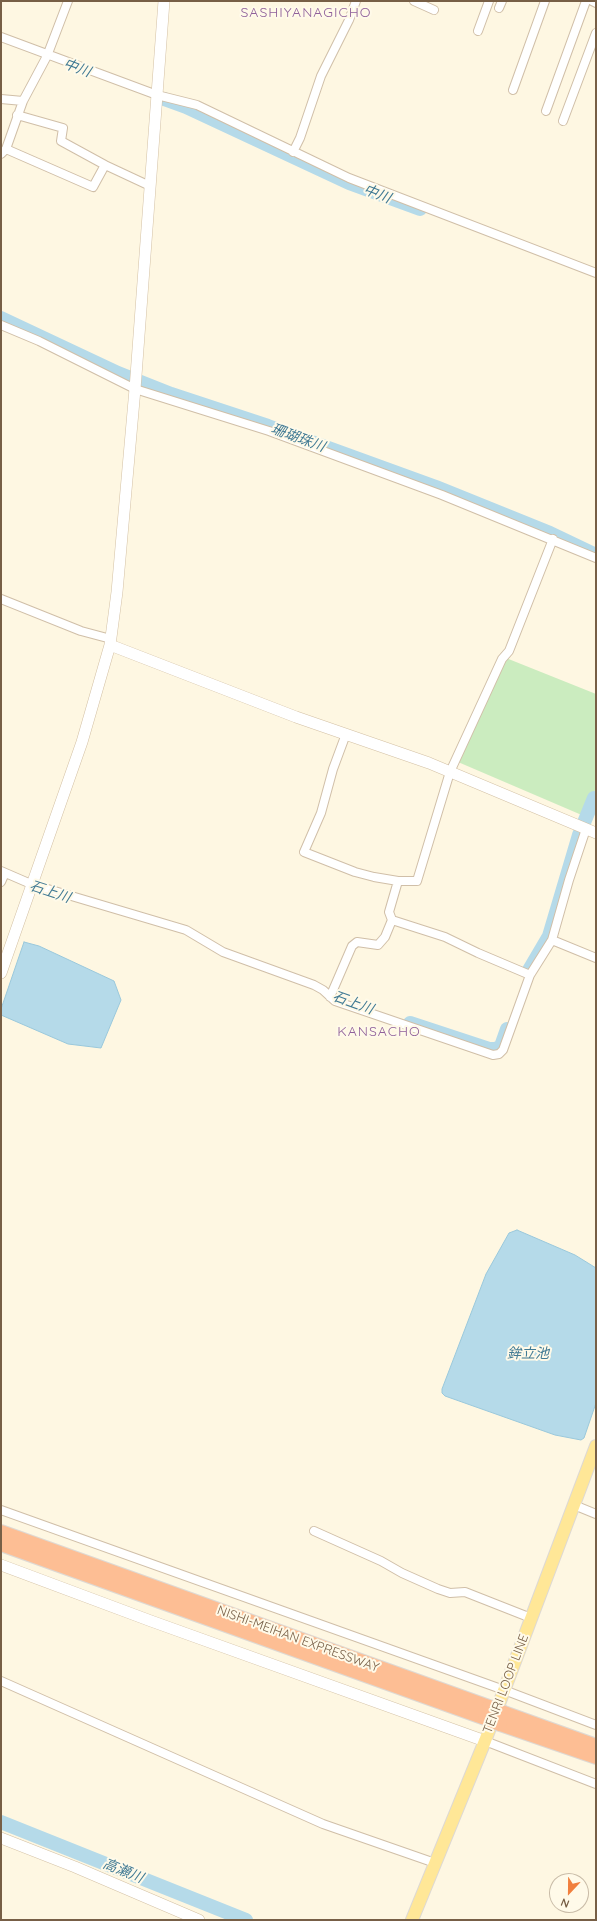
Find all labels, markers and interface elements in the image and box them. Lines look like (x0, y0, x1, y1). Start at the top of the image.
district label: SASHIYANAGICHO (240, 5, 372, 21)
water label: 中川 (61, 55, 93, 81)
water label: 中川 (361, 181, 393, 207)
water label: 珊瑚珠川 (269, 421, 327, 455)
water label: 石上川 (27, 878, 73, 906)
water label: 石上川 (330, 988, 376, 1018)
district label: KANSACHO (337, 1024, 421, 1040)
water label: 鉾立池 (507, 1346, 549, 1362)
street label: NISHI-MEIHAN EXPRESSWAY (215, 1602, 381, 1676)
street label: TENRI LOOP LINE (480, 1632, 532, 1736)
water label: 高瀬川 (100, 1855, 146, 1887)
north arrow (549, 1873, 589, 1913)
text: N (559, 1895, 571, 1911)

